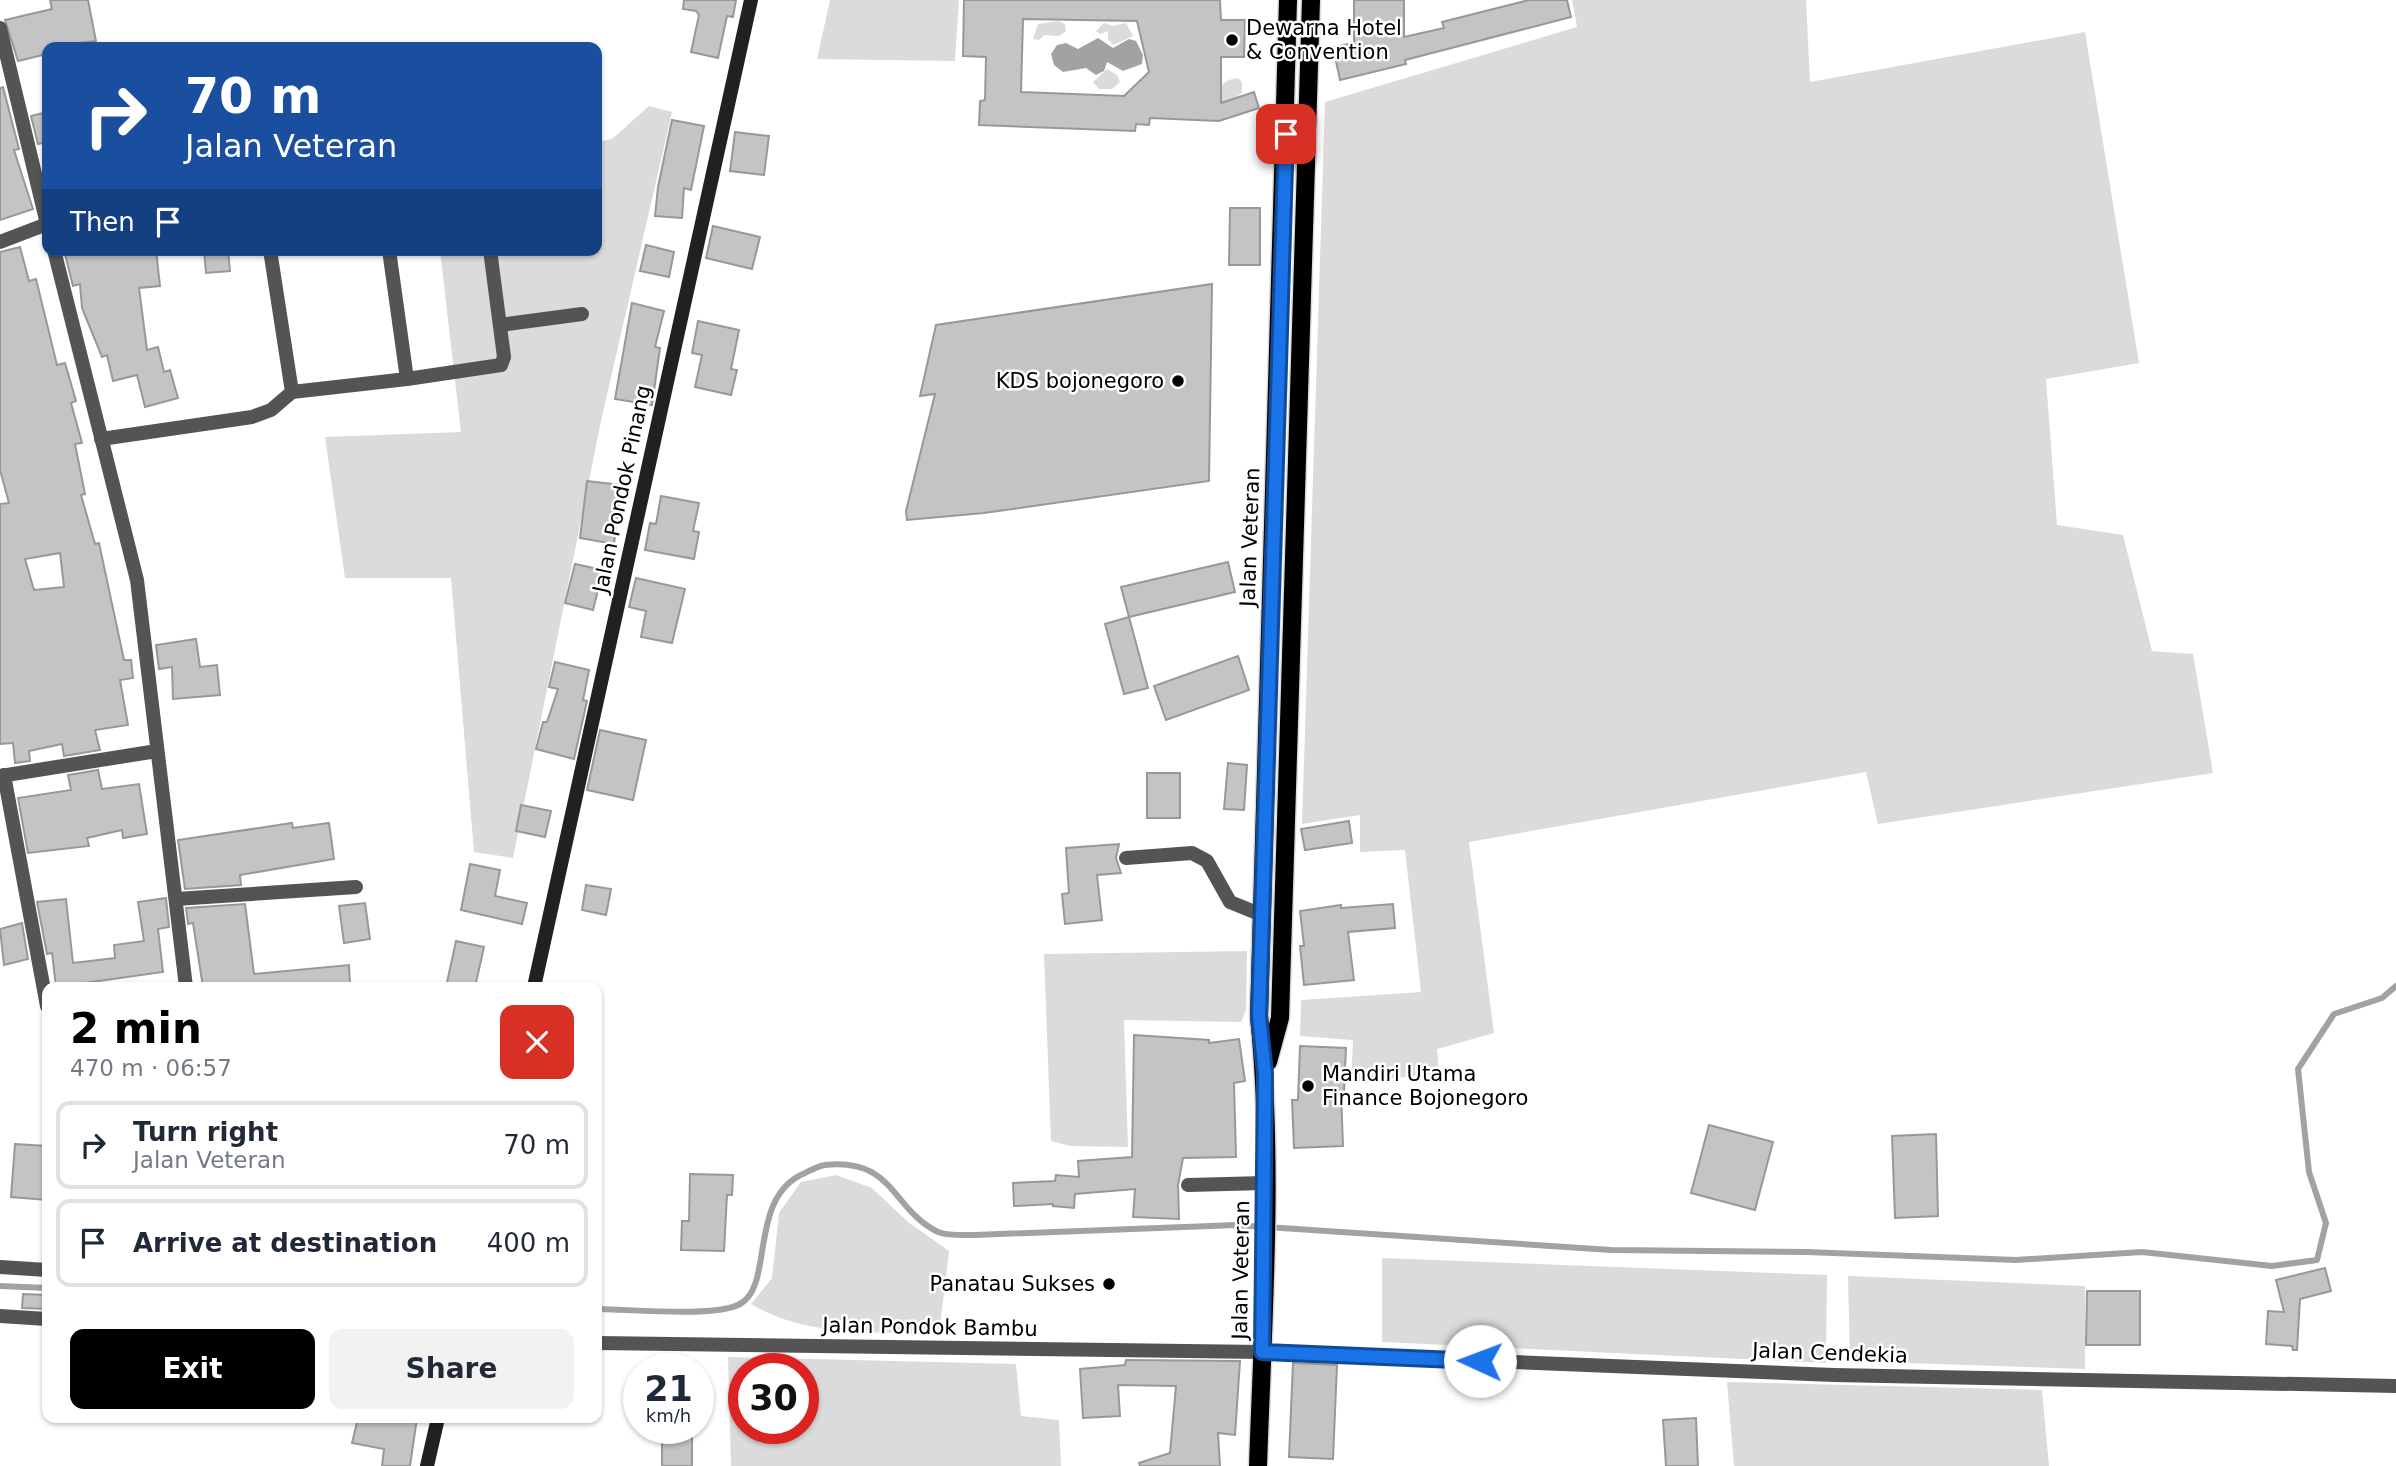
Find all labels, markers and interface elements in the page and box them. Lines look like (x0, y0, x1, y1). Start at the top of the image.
place label: Dewarna Hotel & Convention (1246, 16, 1402, 64)
marker: Dewarna Hotel & Convention (1224, 32, 1240, 48)
text: 70 m (185, 68, 321, 125)
icon: right (70, 70, 161, 161)
pin (1256, 104, 1316, 164)
icon: arrive (1267, 115, 1305, 153)
text: Jalan Veteran (185, 127, 397, 165)
icon: arrive (149, 203, 187, 241)
text: Then (70, 207, 135, 237)
place label: KDS bojonegoro (996, 369, 1164, 393)
marker: KDS bojonegoro (1170, 373, 1186, 389)
street label: Jalan Pondok Pinang (588, 383, 656, 597)
street label: Jalan Veteran (1236, 467, 1264, 609)
text: 2 min (70, 1004, 202, 1053)
button: close (500, 1005, 574, 1079)
text: 470 m · 06:57 (70, 1055, 232, 1081)
place label: Mandiri Utama Finance Bojonegoro (1322, 1062, 1528, 1110)
marker: Mandiri Utama Finance Bojonegoro (1300, 1078, 1316, 1094)
text: Turn right (133, 1117, 278, 1147)
icon: right (74, 1126, 112, 1164)
text: 70 m (503, 1130, 570, 1160)
text: Jalan Veteran (133, 1147, 286, 1173)
street label: Jalan Veteran (1228, 1200, 1254, 1342)
icon: arrive (74, 1224, 112, 1262)
text: Arrive at destination (133, 1228, 437, 1258)
text: 400 m (487, 1228, 570, 1258)
place label: Panatau Sukses (930, 1272, 1095, 1296)
marker: Panatau Sukses (1101, 1276, 1117, 1292)
street label: Jalan Pondok Bambu (820, 1313, 1038, 1341)
position arrow (1443, 1324, 1517, 1398)
button: Exit (70, 1329, 315, 1409)
button: Share (329, 1329, 574, 1409)
street label: Jalan Cendekia (1750, 1338, 1908, 1368)
speed limit sign: 30 (728, 1353, 819, 1444)
text: 21 (644, 1369, 693, 1409)
text: km/h (646, 1405, 691, 1426)

